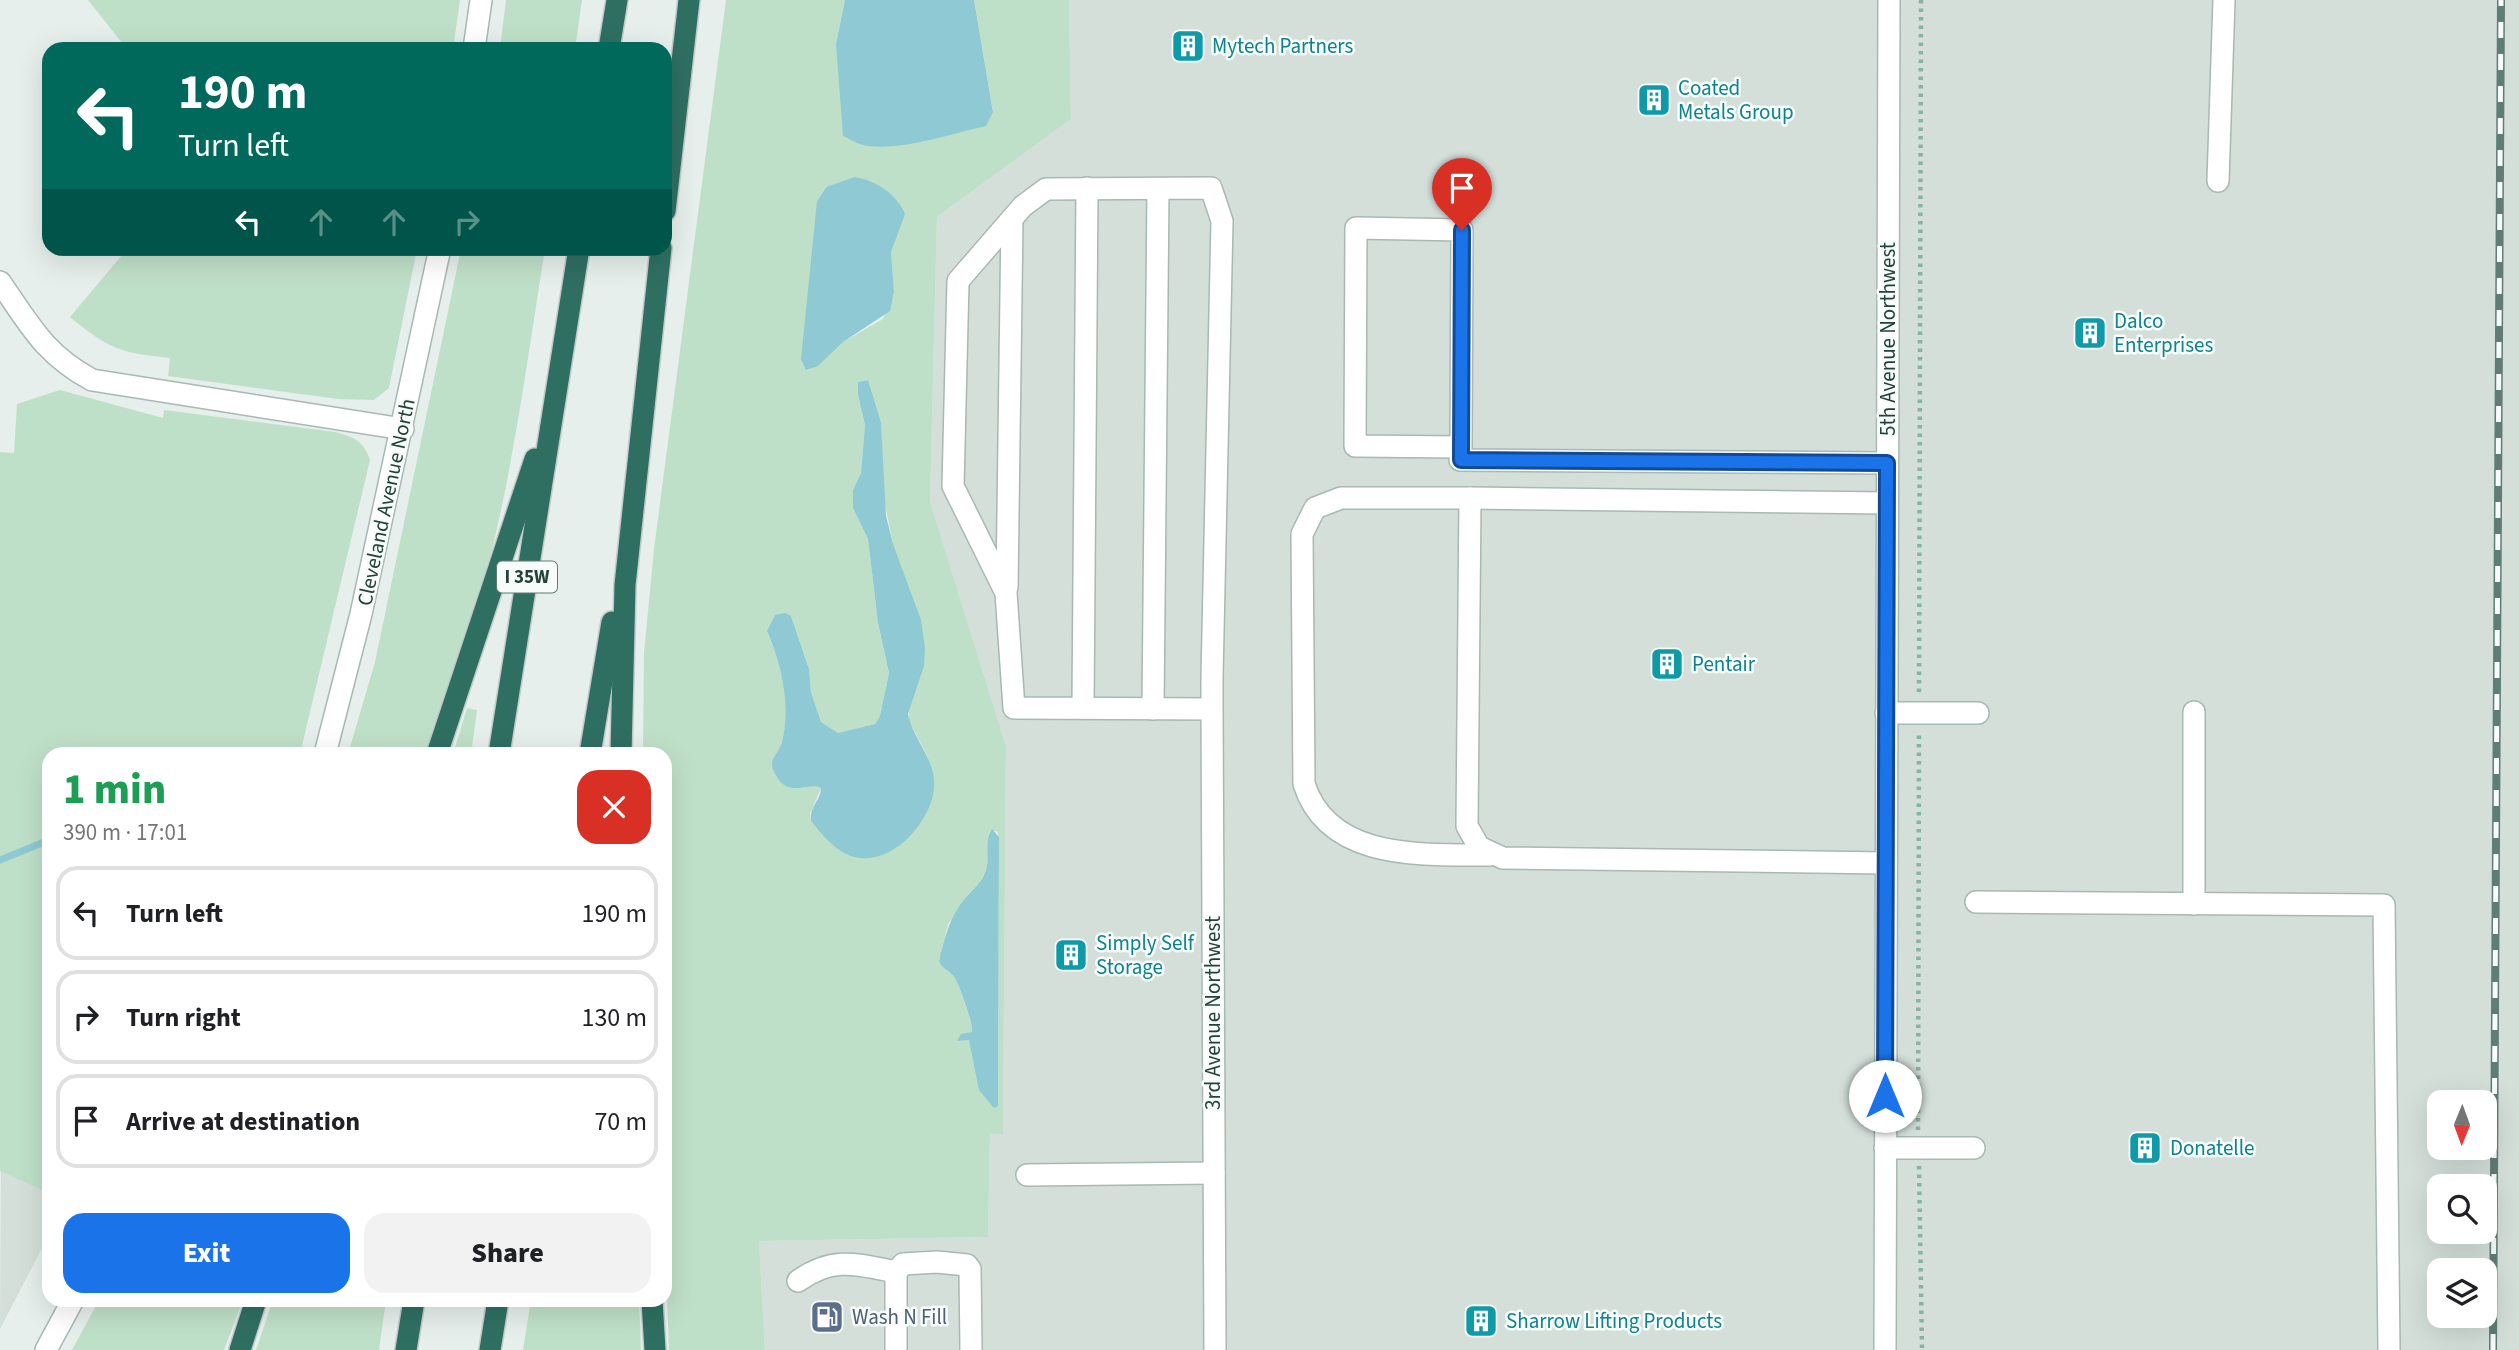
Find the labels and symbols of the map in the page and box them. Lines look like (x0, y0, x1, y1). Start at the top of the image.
building icon: Mytech Partners (1169, 27, 1207, 65)
place label: Mytech Partners (1212, 31, 1354, 61)
place label: Coated Metals Group (1678, 73, 1794, 127)
building icon: Coated Metals Group (1635, 81, 1673, 119)
pin (1432, 158, 1492, 230)
street label: 5th Avenue Northwest (1873, 242, 1903, 436)
place label: Dalco Enterprises (2114, 306, 2213, 360)
building icon: Dalco Enterprises (2071, 314, 2109, 352)
street label: Cleveland Avenue North (349, 396, 423, 608)
road number: I 35W (497, 562, 557, 592)
building icon: Pentair (1648, 645, 1686, 683)
place label: Pentair (1692, 649, 1756, 679)
street label: 3rd Avenue Northwest (1198, 916, 1228, 1110)
place label: Simply Self Storage (1096, 928, 1195, 982)
building icon: Simply Self Storage (1052, 936, 1090, 974)
position arrow (1848, 1059, 1922, 1133)
north arrow (2427, 1090, 2497, 1160)
building icon: Donatelle (2126, 1129, 2164, 1167)
place label: Donatelle (2170, 1133, 2254, 1163)
fuel station icon: Wash N Fill (808, 1298, 846, 1336)
place label: Wash N Fill (852, 1302, 947, 1332)
building icon: Sharrow Lifting Products (1462, 1302, 1500, 1340)
place label: Sharrow Lifting Products (1506, 1306, 1722, 1336)

